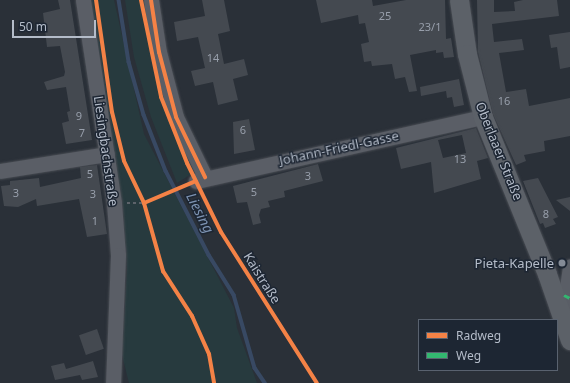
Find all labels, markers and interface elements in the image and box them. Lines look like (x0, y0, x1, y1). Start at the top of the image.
house number: 25 (379, 9, 391, 23)
scale bar (14, 12, 98, 38)
text: 50 m (19, 18, 47, 35)
house number: 23/1 (419, 20, 441, 34)
house number: 14 (207, 51, 219, 65)
house number: 16 (498, 94, 510, 108)
street label: Liesingbachstraße (91, 95, 121, 207)
street label: Oberlaaer Straße (472, 100, 526, 202)
house number: 9 (76, 109, 82, 123)
house number: 6 (240, 123, 246, 137)
house number: 7 (79, 126, 85, 140)
street label: Johann-Friedl-Gasse (278, 128, 400, 168)
house number: 13 (454, 152, 466, 166)
house number: 5 (87, 167, 93, 181)
house number: 3 (305, 169, 311, 183)
house number: 5 (251, 185, 257, 199)
house number: 3 (13, 186, 19, 200)
house number: 3 (90, 187, 96, 201)
water label: Liesing (183, 190, 217, 236)
house number: 8 (543, 207, 549, 221)
house number: 1 (92, 214, 98, 228)
street label: Kaistraße (240, 249, 284, 307)
place label: Pieta-Kapelle (475, 255, 554, 271)
marker: Pieta-Kapelle (557, 258, 567, 268)
legend (418, 319, 558, 371)
text: Radweg (456, 327, 501, 344)
text: Weg (456, 347, 481, 364)

